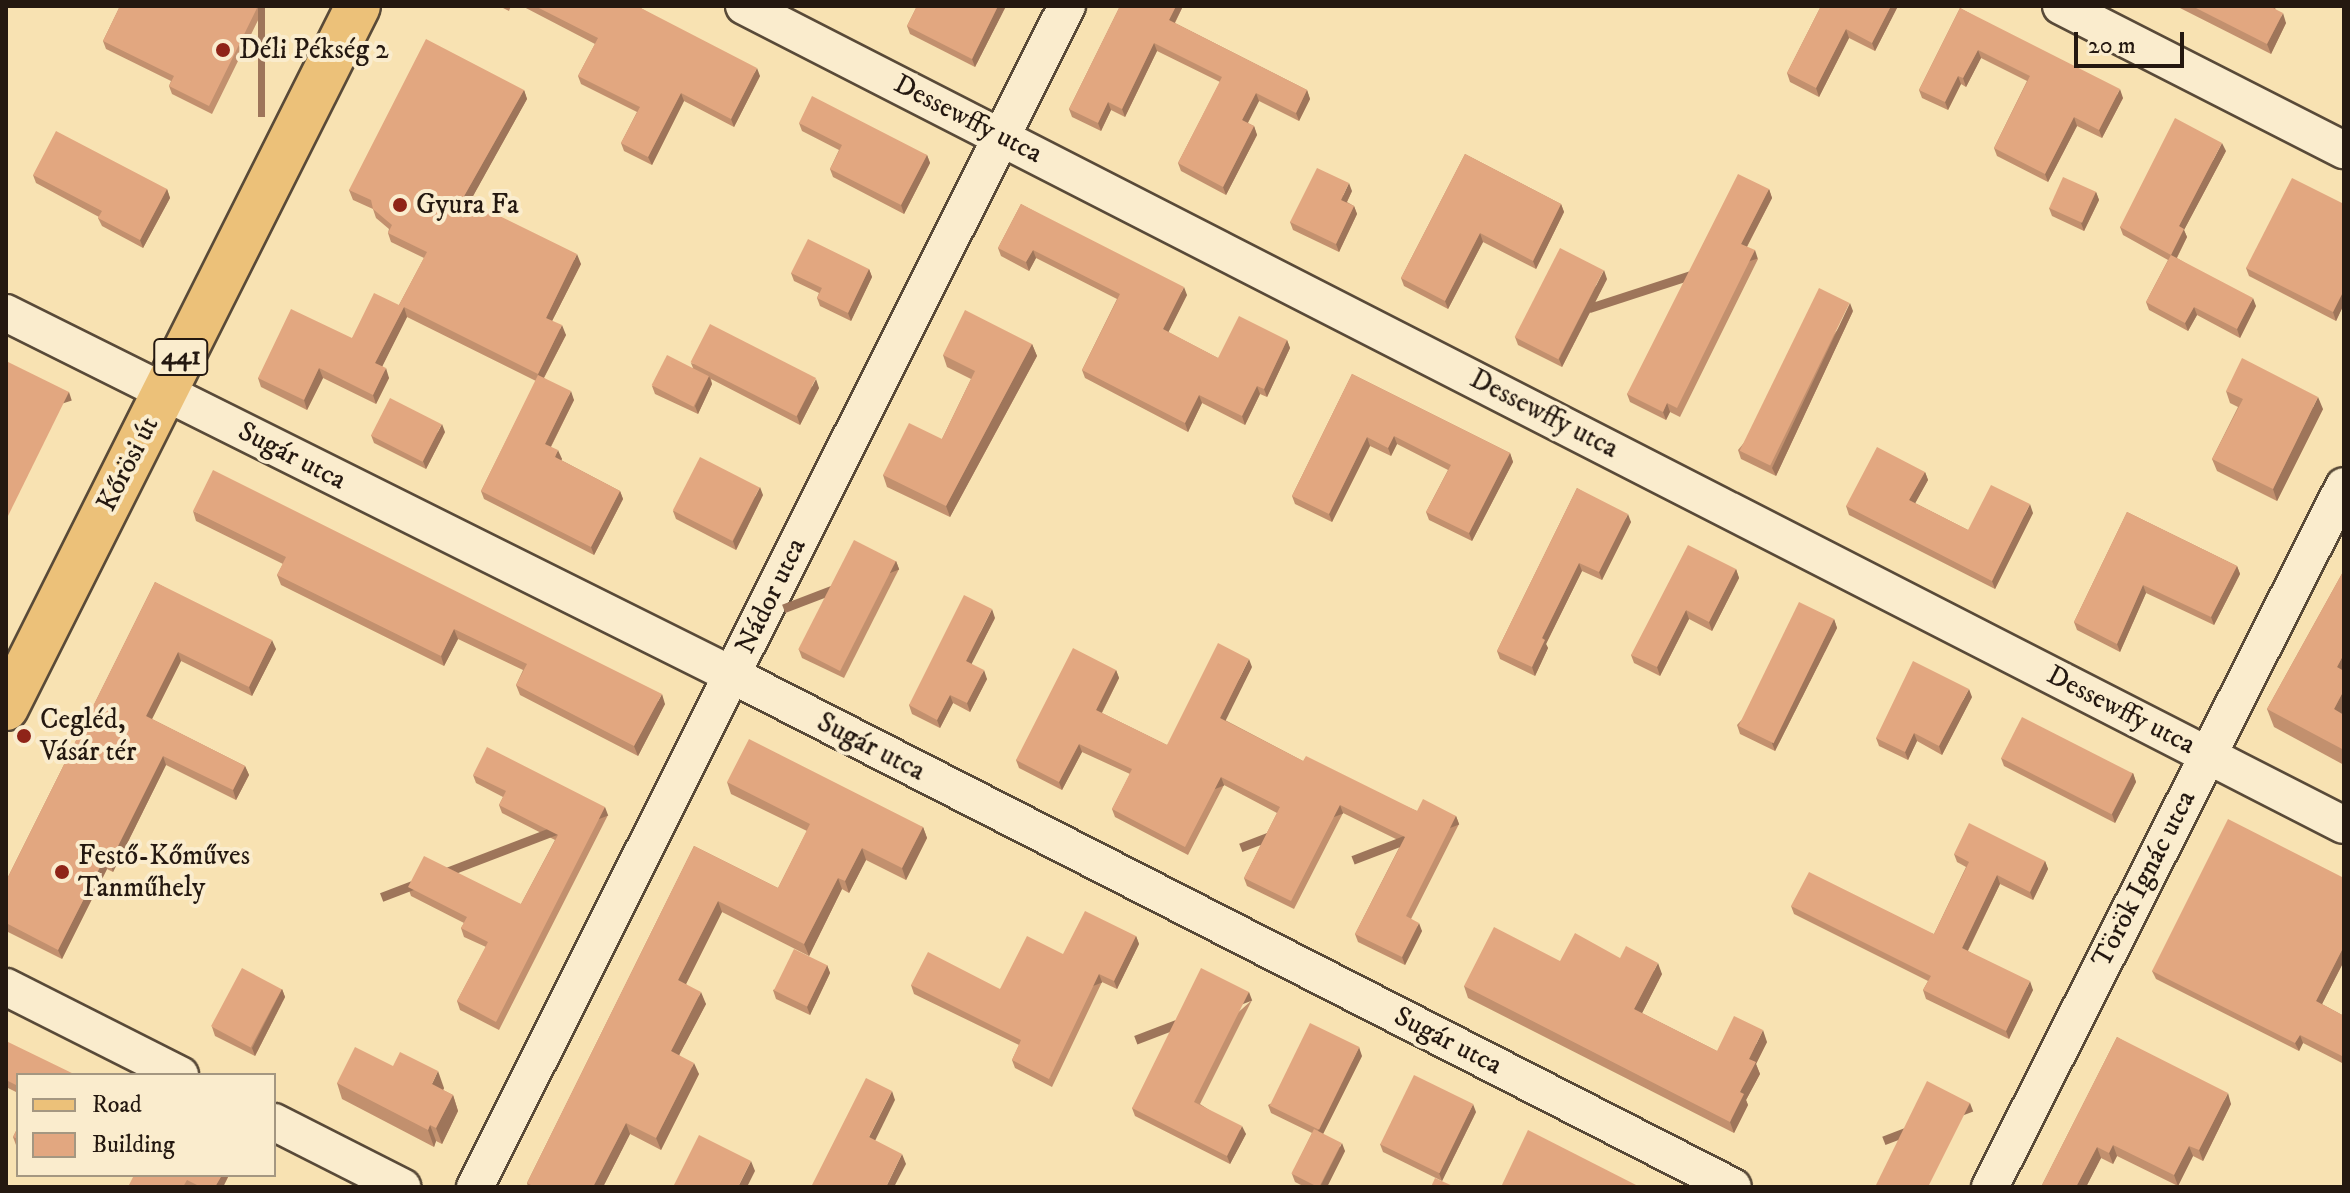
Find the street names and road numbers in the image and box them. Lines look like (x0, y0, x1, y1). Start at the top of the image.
street label: Dessewffy utca (888, 67, 1048, 171)
road number: 441 (153, 335, 209, 379)
street label: Dessewffy utca (1464, 362, 1624, 466)
street label: Kőrösi út (90, 411, 166, 517)
street label: Sugár utca (232, 415, 352, 497)
street label: Nádor utca (729, 533, 813, 659)
street label: Dessewffy utca (2041, 658, 2201, 762)
street label: Sugár utca (811, 706, 931, 788)
street label: Török Ignác utca (2085, 785, 2203, 973)
street label: Sugár utca (1388, 1000, 1508, 1082)

